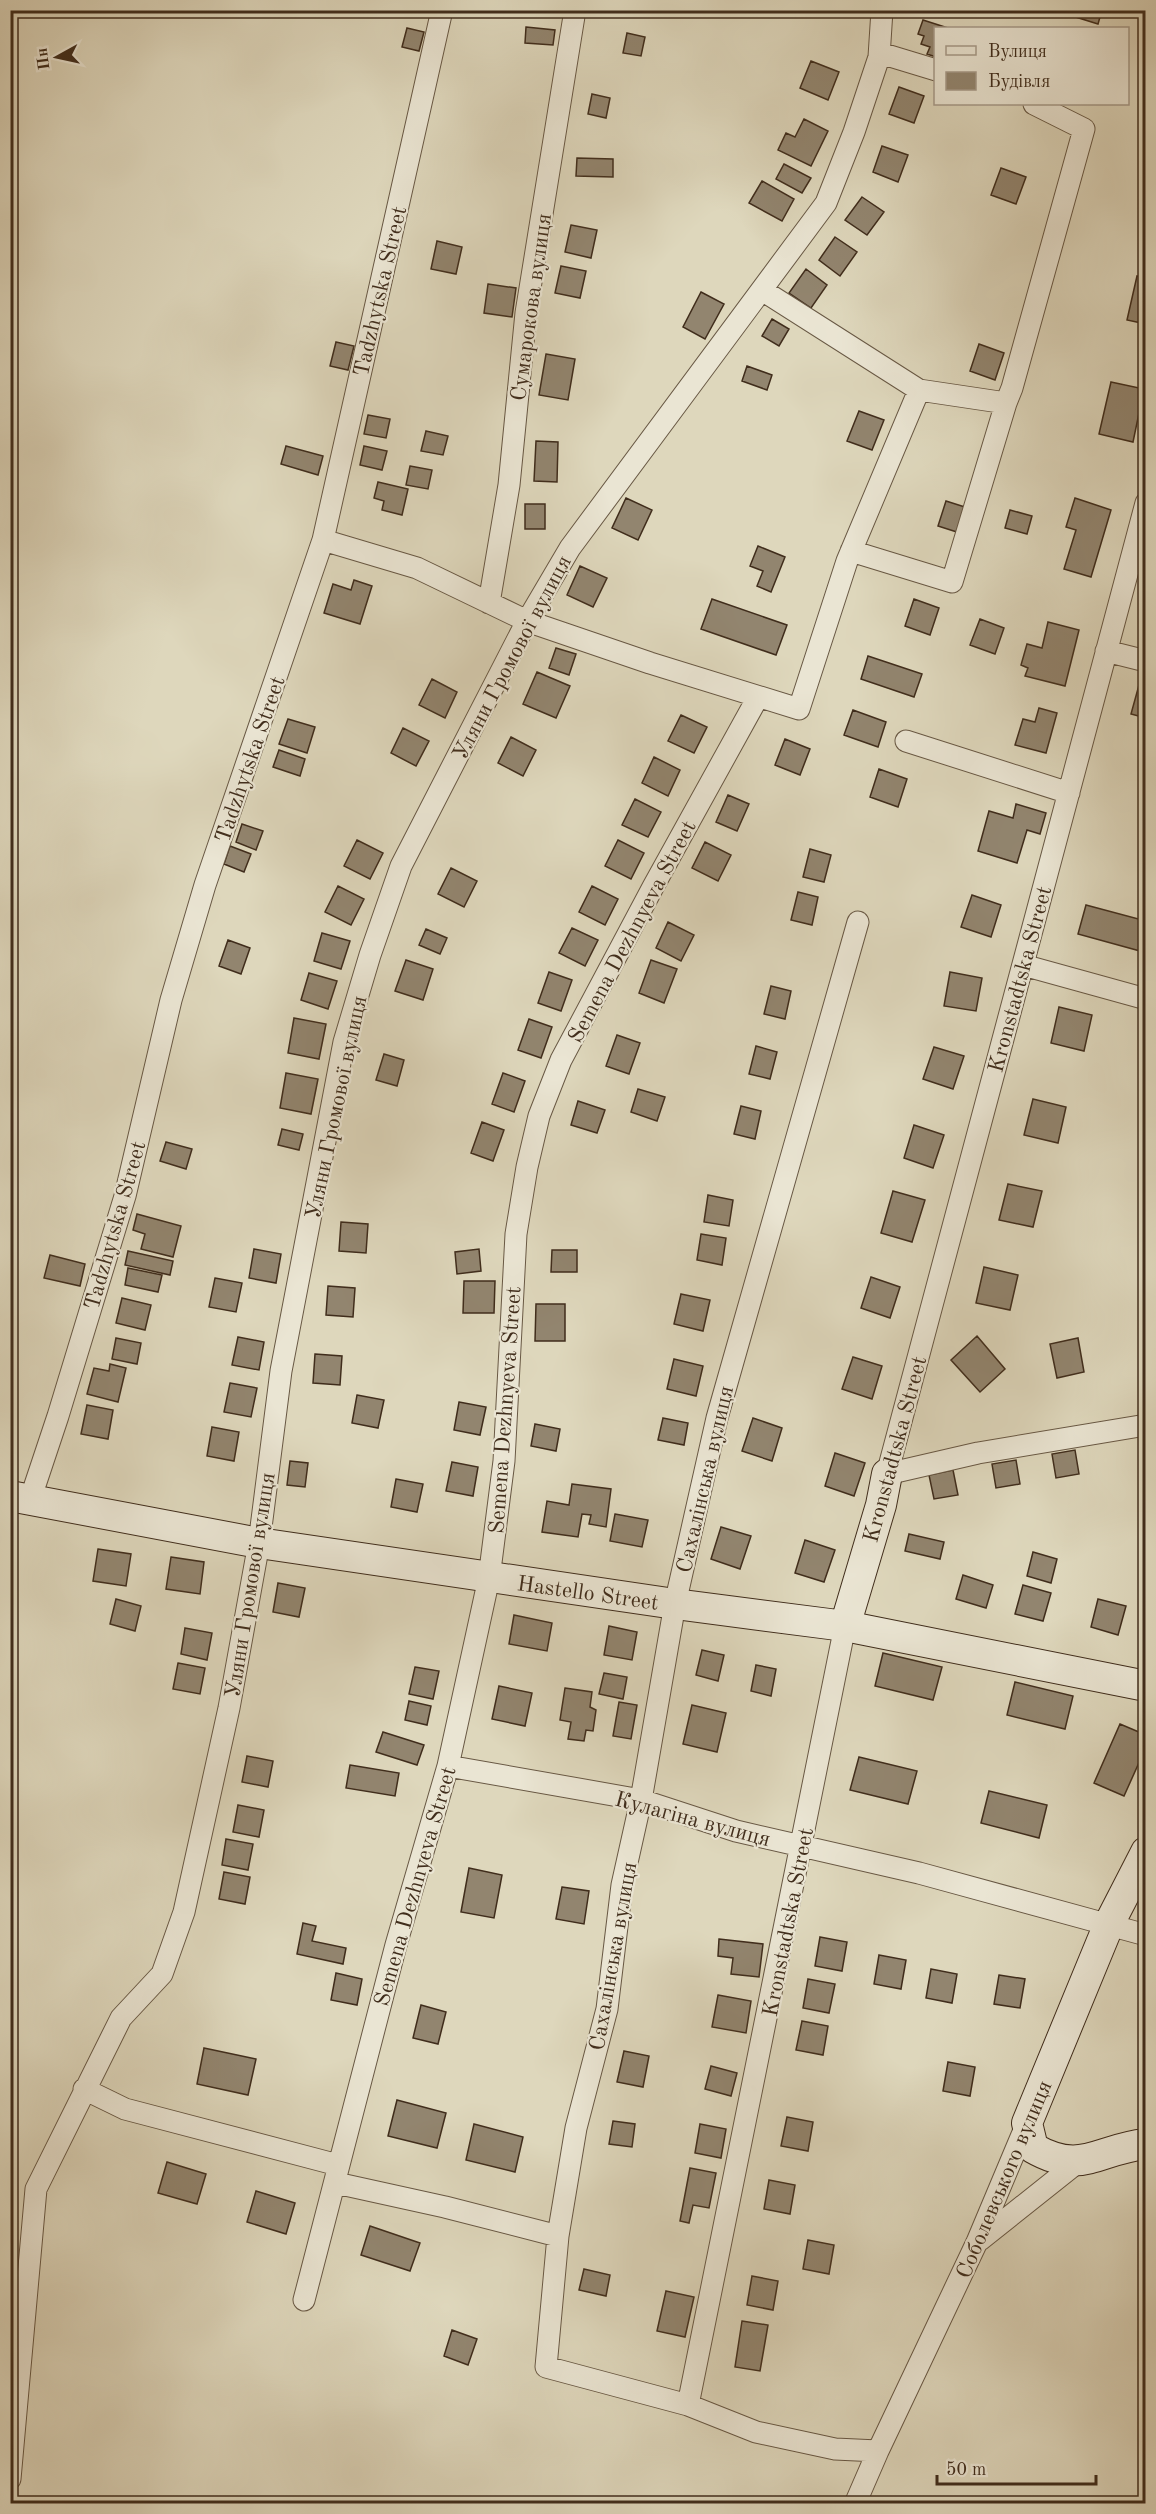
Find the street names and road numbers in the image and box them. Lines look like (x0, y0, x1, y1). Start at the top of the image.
street label: Tadzhytska Street (351, 204, 411, 379)
street label: Сумарокова вулиця (508, 212, 556, 402)
street label: Уляни Громової вулиця (450, 552, 576, 764)
street label: Tadzhytska Street (212, 674, 290, 846)
street label: Semena Dezhnyeva Street (565, 817, 701, 1047)
street label: Kronstadtska Street (985, 884, 1056, 1075)
street label: Уляни Громової вулиця (303, 994, 371, 1221)
street label: Tadzhytska Street (81, 1139, 151, 1312)
street label: Semena Dezhnyeva Street (486, 1286, 526, 1535)
street label: Kronstadtska Street (860, 1354, 931, 1545)
street label: Сахалінська вулиця (674, 1384, 738, 1575)
street label: Уляни Громової вулиця (222, 1471, 280, 1700)
street label: Hastello Street (515, 1573, 660, 1615)
street label: Semena Dezhnyeva Street (371, 1764, 461, 2009)
street label: Кулагіна вулиця (612, 1789, 773, 1851)
street label: Kronstadtska Street (760, 1826, 818, 2019)
street label: Сахалінська вулиця (587, 1860, 641, 2052)
street label: Соболевського вулиця (953, 2078, 1057, 2282)

